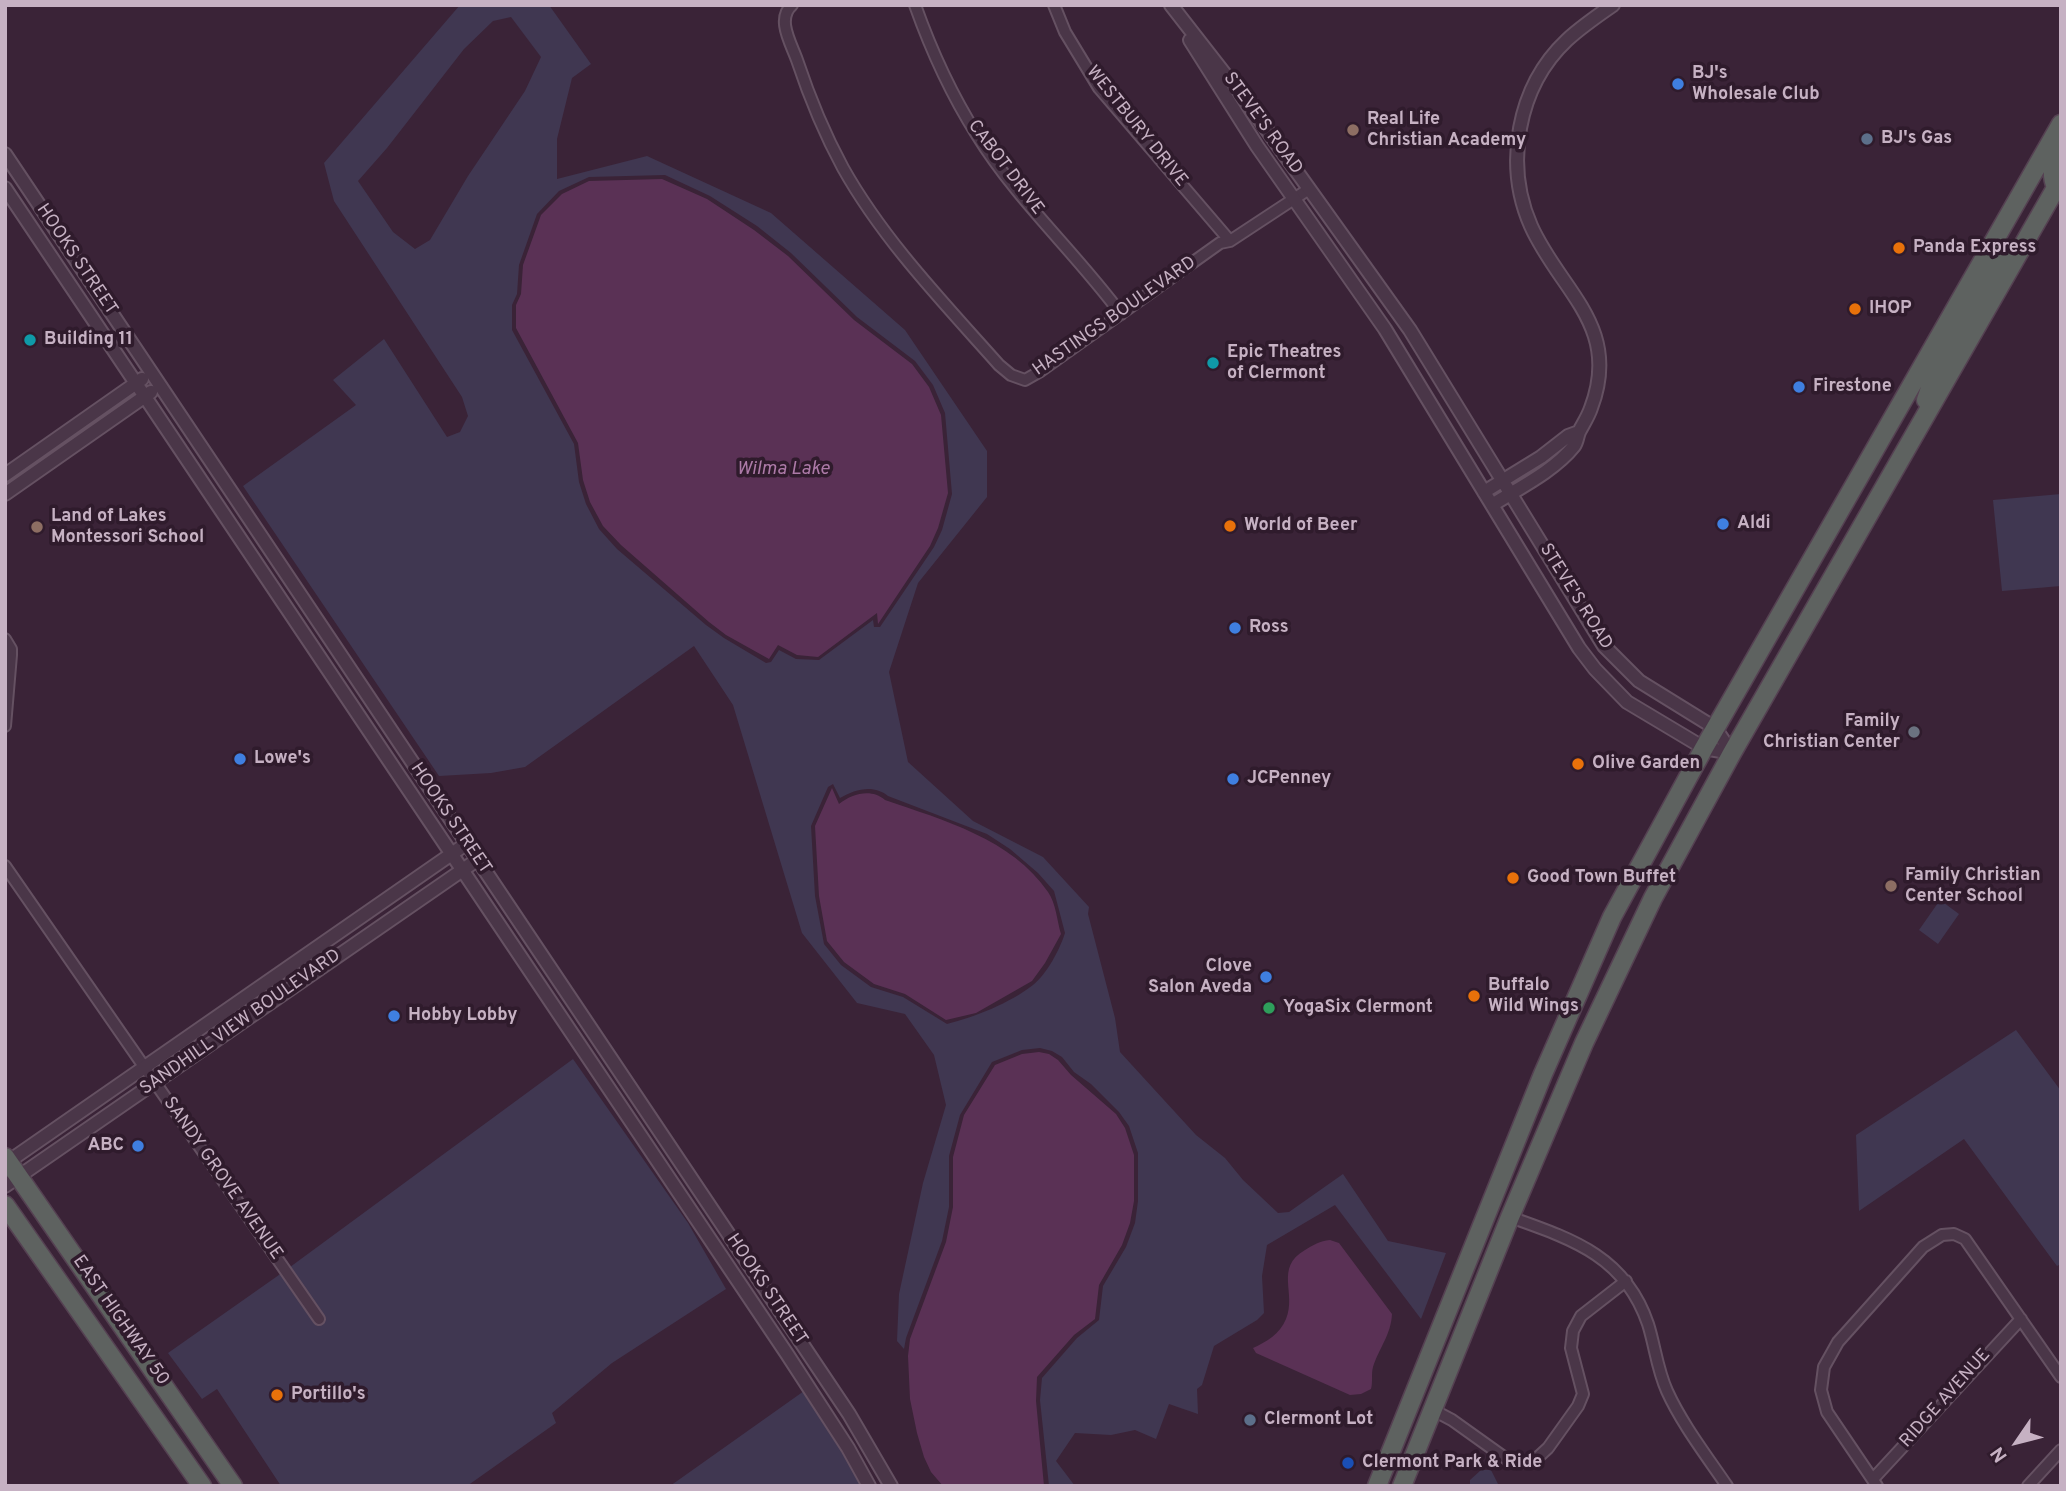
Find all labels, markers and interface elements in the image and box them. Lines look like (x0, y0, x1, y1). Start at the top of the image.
street label: WESTBURY DRIVE (1081, 62, 1191, 192)
place label: BJ's Wholesale Club (1692, 63, 1820, 106)
street label: STEVE'S ROAD (1218, 69, 1306, 179)
marker: BJ's Wholesale Club (1670, 76, 1686, 92)
place label: Real Life Christian Academy (1367, 109, 1526, 152)
street label: CABOT DRIVE (962, 116, 1048, 220)
marker: Real Life Christian Academy (1345, 122, 1361, 138)
place label: BJ's Gas (1881, 128, 1952, 150)
marker: BJ's Gas (1859, 131, 1875, 147)
street label: HOOKS STREET (31, 200, 121, 320)
place label: Panda Express (1913, 237, 2036, 259)
marker: Panda Express (1891, 240, 1907, 256)
street label: HASTINGS BOULEVARD (1029, 253, 1201, 381)
place label: IHOP (1869, 298, 1912, 320)
marker: IHOP (1847, 301, 1863, 317)
place label: Building 11 (44, 329, 133, 351)
marker: Building 11 (22, 332, 38, 348)
place label: Epic Theatres of Clermont (1227, 342, 1341, 384)
marker: Epic Theatres of Clermont (1205, 355, 1221, 371)
place label: Firestone (1813, 376, 1892, 398)
marker: Firestone (1791, 379, 1807, 395)
water label: Wilma Lake (736, 459, 830, 481)
place label: Land of Lakes Montessori School (51, 506, 204, 548)
place label: Aldi (1737, 513, 1771, 535)
place label: World of Beer (1244, 515, 1358, 537)
marker: Aldi (1715, 516, 1731, 532)
marker: World of Beer (1222, 518, 1238, 534)
marker: Land of Lakes Montessori School (29, 519, 45, 535)
street label: STEVE'S ROAD (1534, 540, 1616, 654)
place label: Ross (1249, 617, 1289, 639)
marker: Ross (1227, 620, 1243, 636)
place label: Family Christian Center (1763, 711, 1900, 754)
marker: Family Christian Center (1906, 724, 1922, 740)
place label: Lowe's (254, 748, 311, 770)
marker: Lowe's (232, 751, 248, 767)
place label: Olive Garden (1592, 753, 1700, 775)
marker: Olive Garden (1570, 756, 1586, 772)
street label: HOOKS STREET (405, 759, 495, 879)
place label: JCPenney (1247, 768, 1331, 790)
marker: JCPenney (1225, 771, 1241, 787)
place label: Family Christian Center School (1905, 865, 2041, 908)
place label: Good Town Buffet (1527, 867, 1676, 889)
marker: Good Town Buffet (1505, 870, 1521, 886)
marker: Family Christian Center School (1883, 878, 1899, 894)
street label: SANDHILL VIEW BOULEVARD (137, 945, 345, 1101)
place label: Clove Salon Aveda (1148, 956, 1252, 998)
marker: Clove Salon Aveda (1258, 969, 1274, 985)
place label: Buffalo Wild Wings (1488, 975, 1579, 1018)
marker: Buffalo Wild Wings (1466, 988, 1482, 1004)
place label: YogaSix Clermont (1283, 997, 1433, 1019)
marker: YogaSix Clermont (1261, 1000, 1277, 1016)
place label: Hobby Lobby (408, 1005, 518, 1027)
marker: Hobby Lobby (386, 1008, 402, 1024)
street label: SANDY GROVE AVENUE (158, 1094, 286, 1264)
place label: ABC (88, 1135, 124, 1157)
marker: ABC (130, 1138, 146, 1154)
street label: HOOKS STREET (721, 1230, 811, 1350)
street label: EAST HIGHWAY 50 (67, 1252, 173, 1390)
street label: RIDGE AVENUE (1896, 1345, 1996, 1453)
place label: Portillo's (291, 1384, 366, 1406)
marker: Portillo's (269, 1387, 285, 1403)
north arrow (1982, 1407, 2052, 1477)
place label: Clermont Lot (1264, 1409, 1373, 1431)
marker: Clermont Lot (1242, 1412, 1258, 1428)
text: N (1986, 1442, 2014, 1467)
place label: Clermont Park & Ride (1362, 1452, 1542, 1474)
marker: Clermont Park & Ride (1340, 1455, 1356, 1471)

